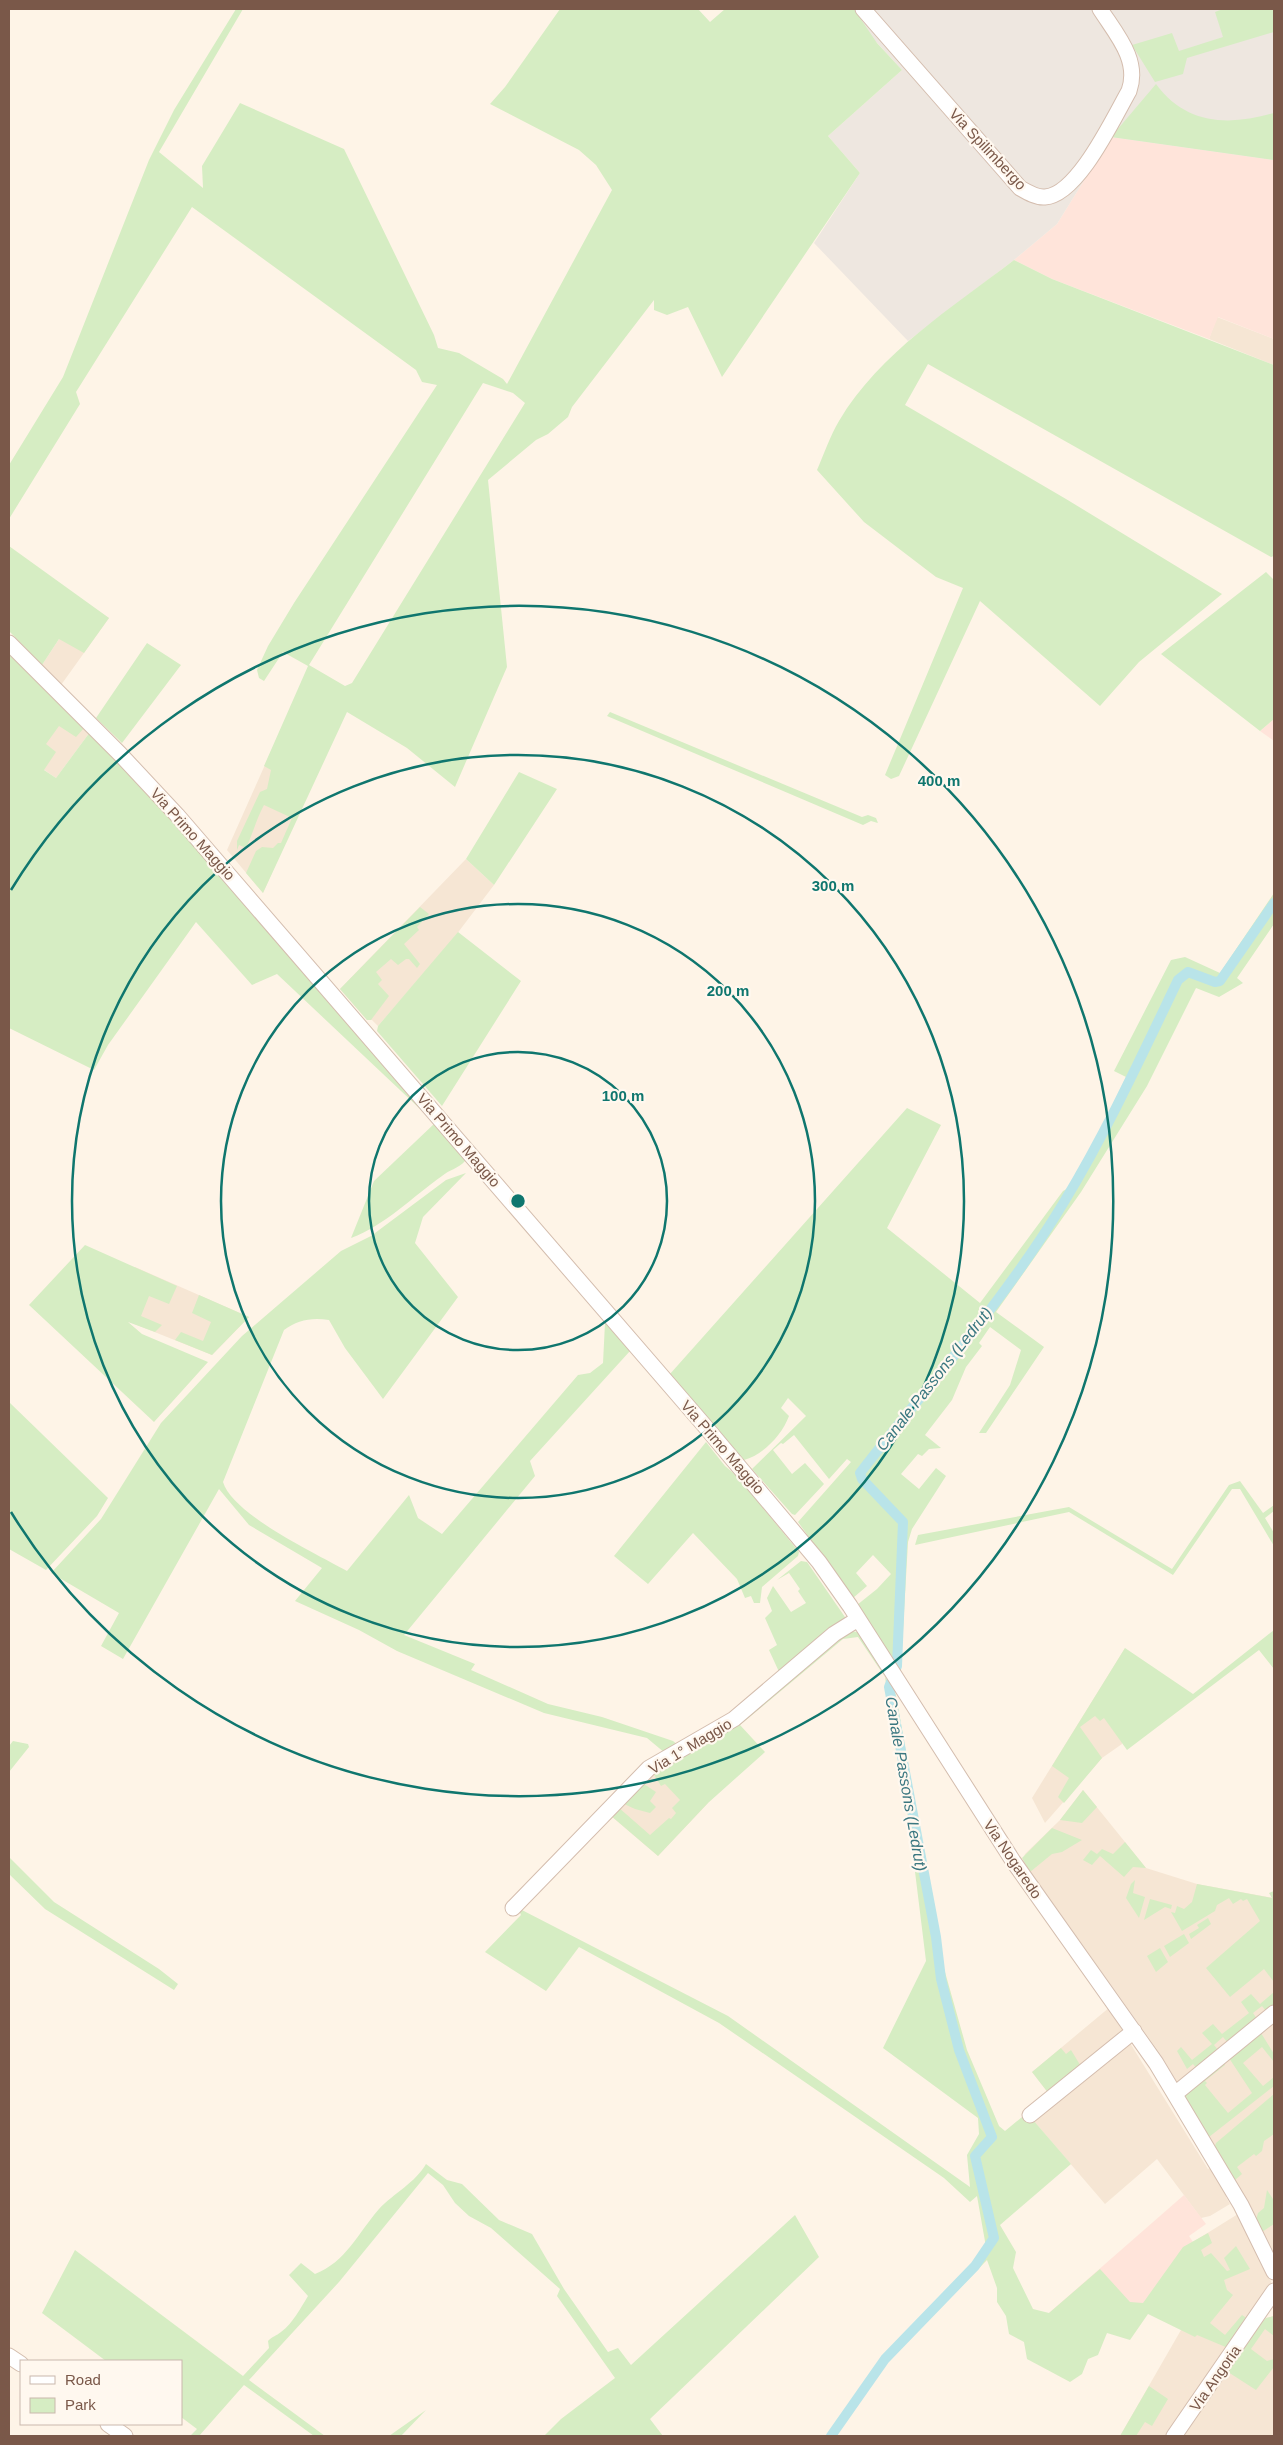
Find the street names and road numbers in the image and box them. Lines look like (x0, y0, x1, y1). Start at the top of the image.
street label: Via Spilimbergo (946, 105, 1030, 193)
street label: Via Primo Maggio (147, 784, 239, 884)
street label: Via Primo Maggio (414, 1090, 504, 1190)
street label: Via Primo Maggio (678, 1397, 768, 1497)
street label: Via 1° Maggio (646, 1715, 734, 1777)
street label: Via Nogaredo (980, 1816, 1046, 1902)
street label: Via Angoria (1186, 2341, 1244, 2414)

